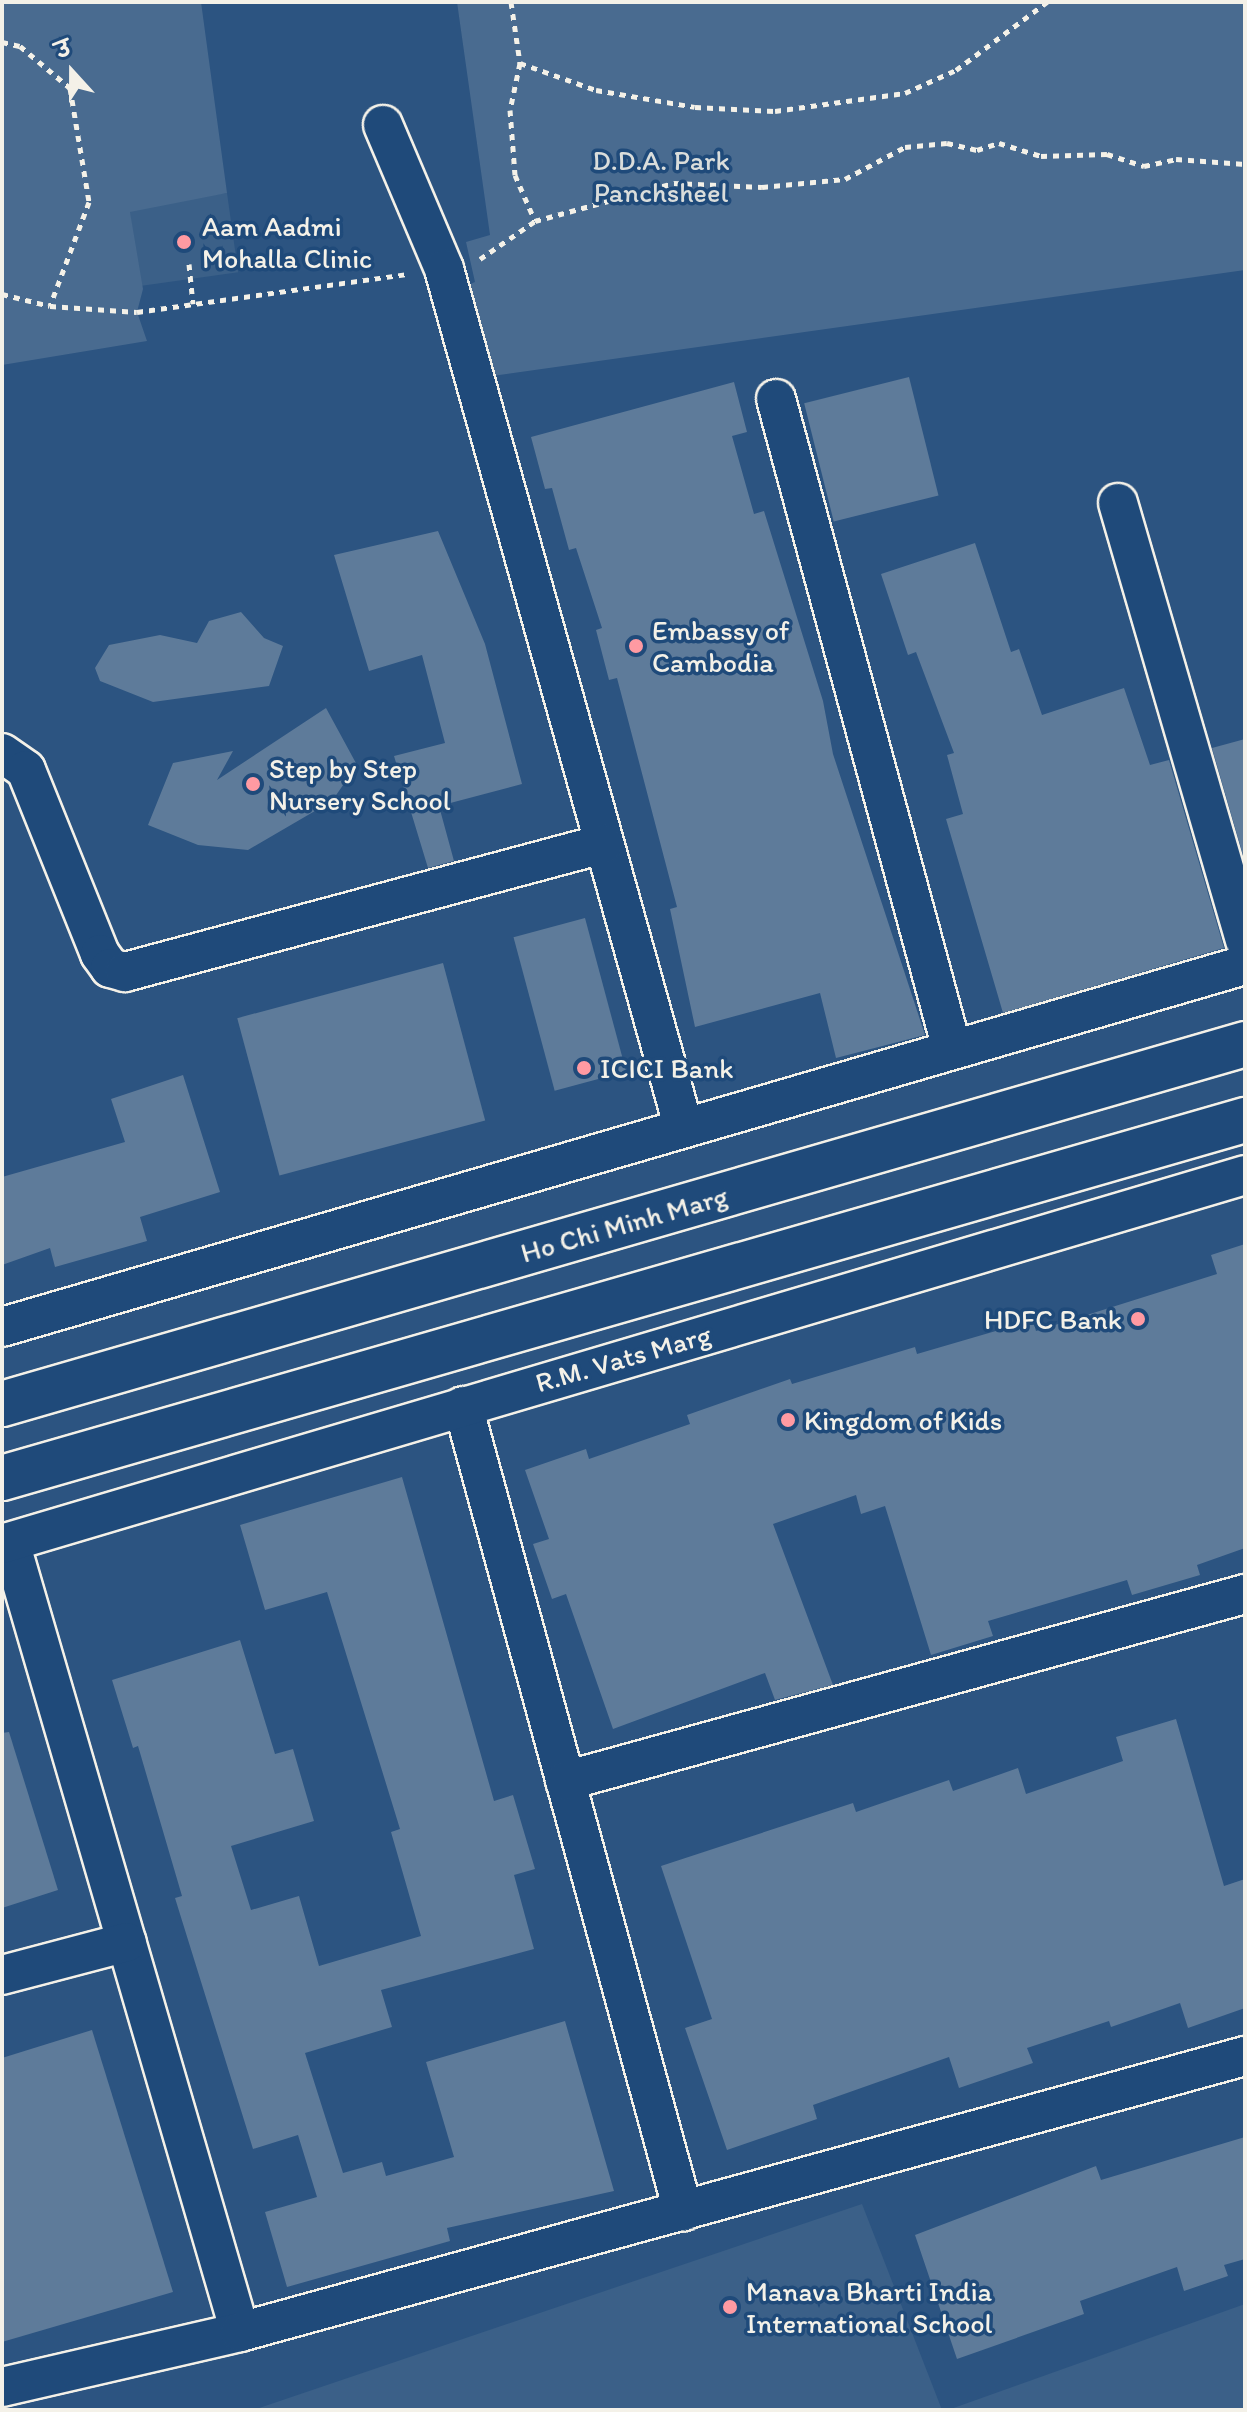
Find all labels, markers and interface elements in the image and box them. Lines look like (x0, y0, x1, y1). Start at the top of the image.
north arrow (32, 32, 112, 112)
text: उ (52, 34, 75, 64)
park label: D.D.A. Park Panchsheel (593, 143, 729, 209)
place label: Aam Aadmi Mohalla Clinic (202, 209, 372, 275)
marker: Aam Aadmi Mohalla Clinic (173, 231, 195, 253)
place label: Embassy of Cambodia (652, 613, 789, 679)
marker: Embassy of Cambodia (627, 637, 645, 655)
place label: Step by Step Nursery School (269, 751, 450, 817)
marker: Step by Step Nursery School (244, 775, 262, 793)
place label: ICICI Bank (600, 1051, 733, 1085)
marker: ICICI Bank (575, 1059, 593, 1077)
street label: Ho Chi Minh Marg (516, 1178, 732, 1270)
place label: HDFC Bank (984, 1302, 1122, 1336)
marker: HDFC Bank (1129, 1310, 1147, 1328)
street label: R.M. Vats Marg (532, 1317, 714, 1399)
place label: Kingdom of Kids (804, 1403, 1002, 1437)
marker: Kingdom of Kids (779, 1411, 797, 1429)
place label: Manava Bharti India International School (746, 2274, 992, 2340)
marker: Manava Bharti India International School (721, 2298, 739, 2316)

